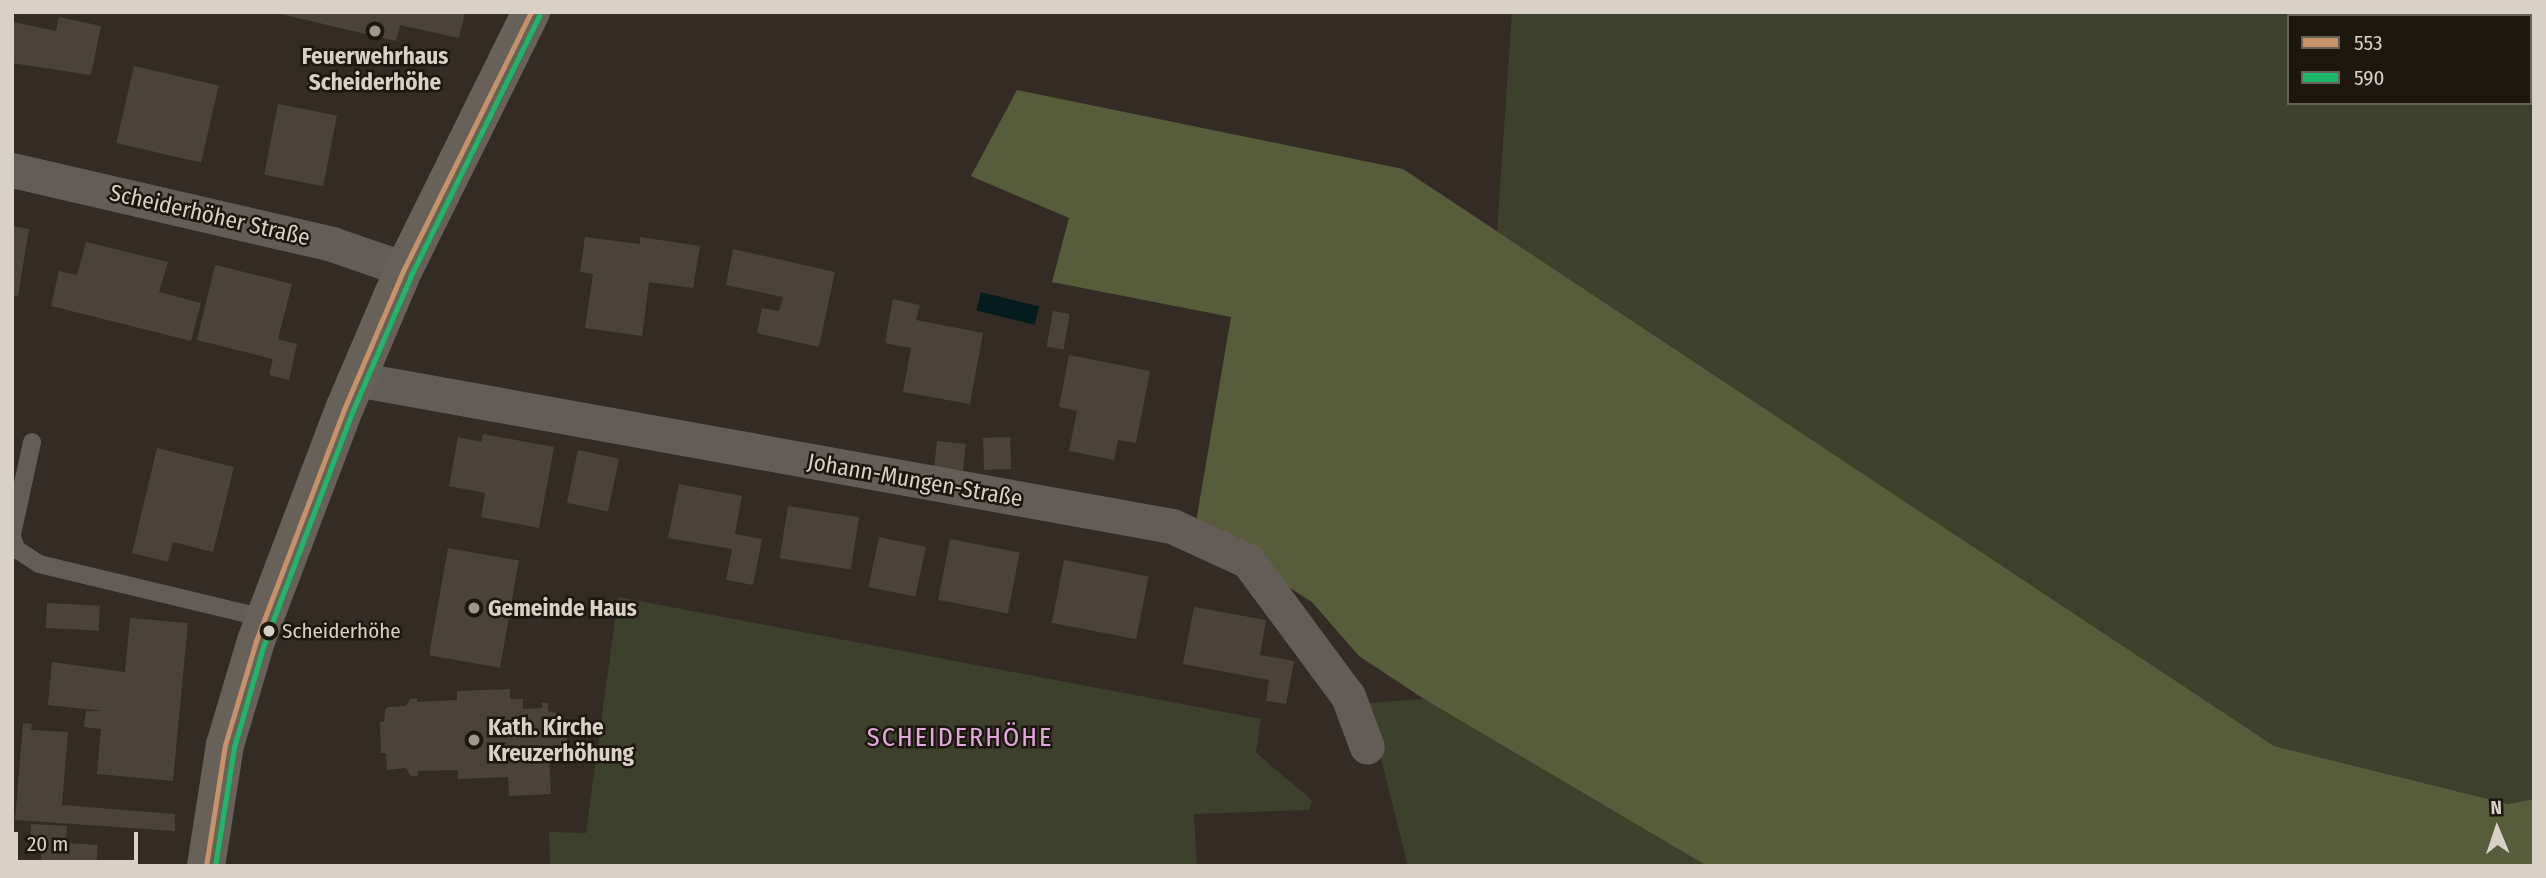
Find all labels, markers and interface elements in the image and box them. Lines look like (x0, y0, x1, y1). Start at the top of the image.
legend (2287, 14, 2532, 105)
marker: Feuerwehrhaus Scheiderhöhe (367, 23, 383, 39)
text: 553 (2354, 30, 2383, 56)
place label: Feuerwehrhaus Scheiderhöhe (302, 42, 448, 96)
text: 590 (2354, 65, 2384, 91)
street label: Scheiderhöher Straße (107, 179, 313, 251)
street label: Johann-Mungen-Straße (805, 448, 1025, 512)
place label: Gemeinde Haus (488, 594, 637, 622)
marker: Gemeinde Haus (466, 600, 482, 616)
place label: Scheiderhöhe (282, 618, 401, 644)
marker: Scheiderhöhe (262, 624, 276, 638)
place label: Kath. Kirche Kreuzerhöhung (488, 713, 634, 767)
district label: SCHEIDERHÖHE (868, 722, 1052, 754)
marker: Kath. Kirche Kreuzerhöhung (466, 732, 482, 748)
north arrow (2462, 794, 2532, 864)
text: N (2490, 796, 2502, 819)
scale bar (18, 818, 142, 862)
text: 20 m (27, 831, 68, 857)

